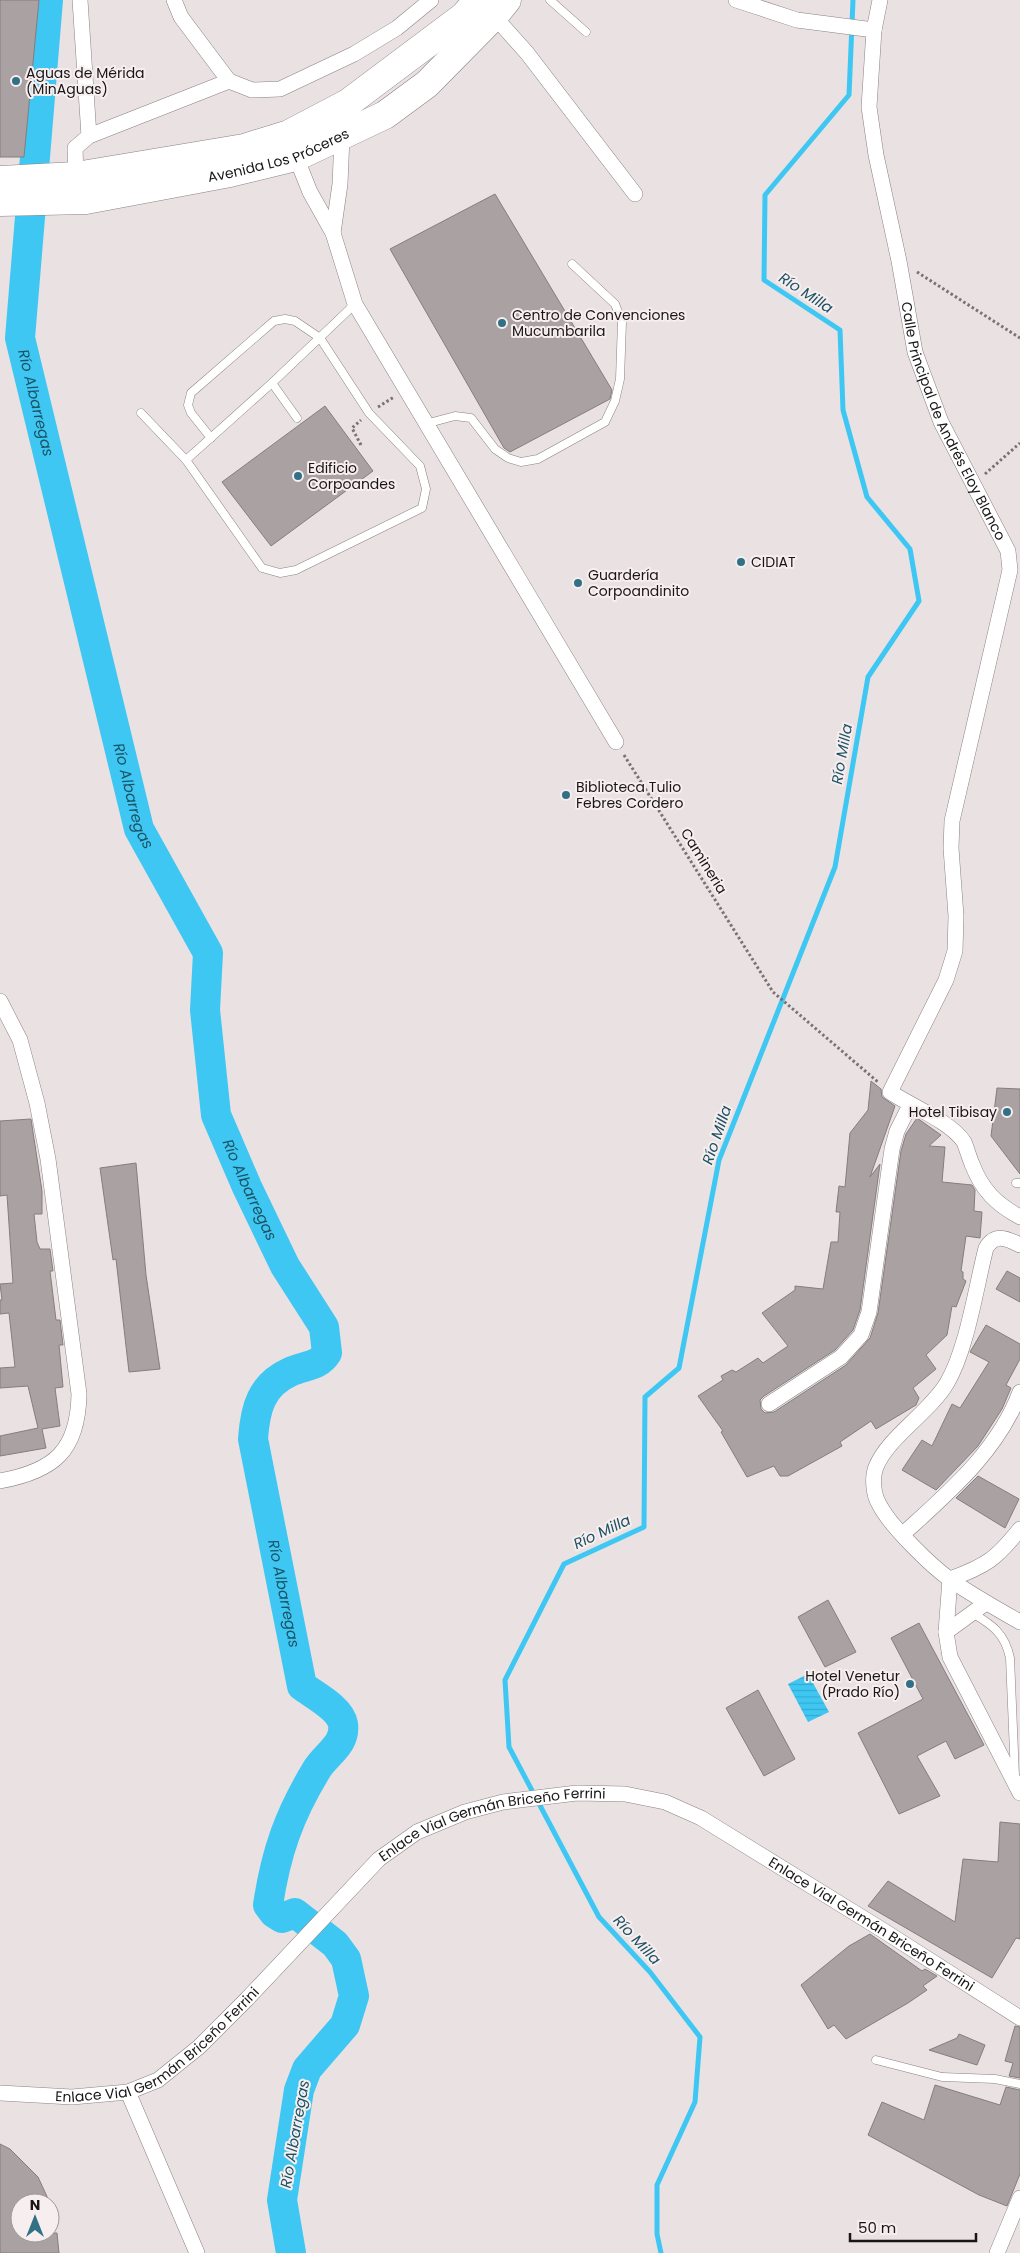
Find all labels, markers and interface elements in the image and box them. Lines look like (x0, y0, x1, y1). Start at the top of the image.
place label: Aguas de Mérida (MinAguas) (26, 63, 145, 99)
marker: Aguas de Mérida (MinAguas) (10, 75, 22, 87)
street label: Avenida Los Próceres (206, 123, 352, 187)
water label: Río Milla (775, 267, 838, 318)
street label: Calle Principal de Andrés Eloy Blanco (896, 300, 1011, 544)
place label: Centro de Convenciones Mucumbarila (512, 305, 685, 341)
marker: Centro de Convenciones Mucumbarila (496, 317, 508, 329)
water label: Río Albarregas (13, 347, 59, 459)
place label: Edificio Corpoandes (308, 458, 395, 494)
marker: Edificio Corpoandes (292, 470, 304, 482)
place label: CIDIAT (751, 552, 796, 572)
marker: CIDIAT (735, 556, 747, 568)
place label: Guardería Corpoandinito (588, 565, 689, 601)
marker: Guardería Corpoandinito (572, 577, 584, 589)
water label: Río Milla (826, 722, 857, 786)
water label: Río Albarregas (109, 741, 159, 853)
place label: Biblioteca Tulio Febres Cordero (576, 777, 684, 813)
marker: Biblioteca Tulio Febres Cordero (560, 789, 572, 801)
street label: Camineria (676, 824, 732, 898)
place label: Hotel Tibisay (909, 1102, 997, 1122)
water label: Río Milla (697, 1103, 736, 1167)
marker: Hotel Tibisay (1001, 1106, 1013, 1118)
water label: Río Albarregas (218, 1136, 282, 1244)
water label: Río Milla (570, 1509, 634, 1554)
water label: Río Albarregas (263, 1538, 305, 1650)
place label: Hotel Venetur (Prado Río) (805, 1666, 900, 1702)
marker: Hotel Venetur (Prado Río) (904, 1678, 916, 1690)
street label: Enlace Vial Germán Briceño Ferrini (375, 1783, 606, 1866)
street label: Enlace Vial Germán Briceño Ferrini (765, 1852, 978, 1996)
water label: Río Milla (609, 1910, 666, 1969)
street label: Enlace Vial Germán Briceño Ferrini (55, 1982, 264, 2107)
water label: Río Albarregas (275, 2078, 314, 2190)
north arrow (10, 2193, 60, 2243)
text: N (30, 2195, 40, 2215)
scale bar (850, 2210, 976, 2242)
text: 50 m (858, 2217, 896, 2238)

